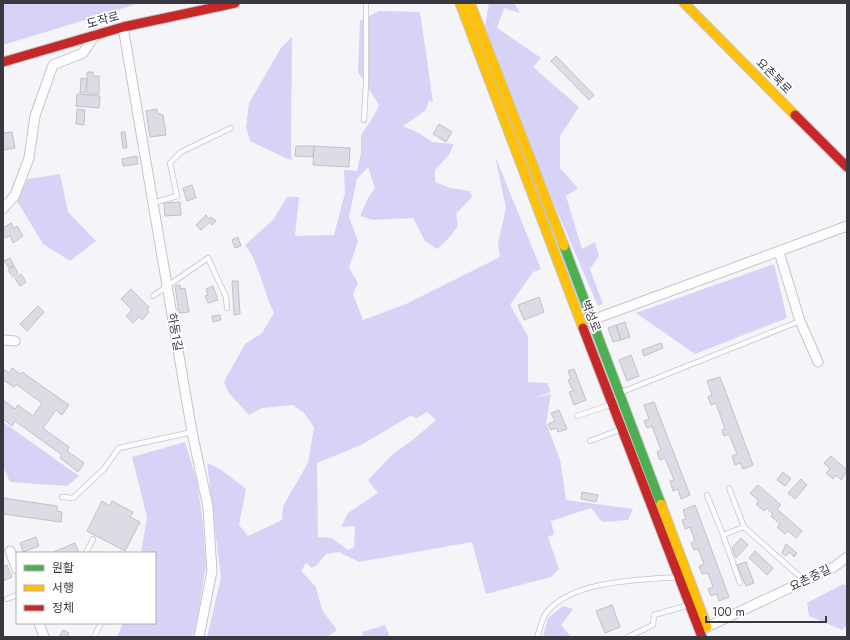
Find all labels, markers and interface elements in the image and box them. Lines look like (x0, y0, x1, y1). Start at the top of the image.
street label: 도작로 (85, 7, 121, 33)
street label: 요촌북로 (752, 54, 796, 98)
street label: 벽성로 (577, 297, 605, 335)
street label: 하동1길 (163, 311, 187, 353)
legend (16, 552, 156, 624)
text: 원활 (52, 559, 74, 577)
street label: 요촌중길 (786, 560, 834, 596)
text: 서행 (52, 579, 74, 597)
scale bar (706, 598, 826, 624)
text: 정체 (52, 599, 74, 617)
text: 100 m (712, 603, 745, 621)

